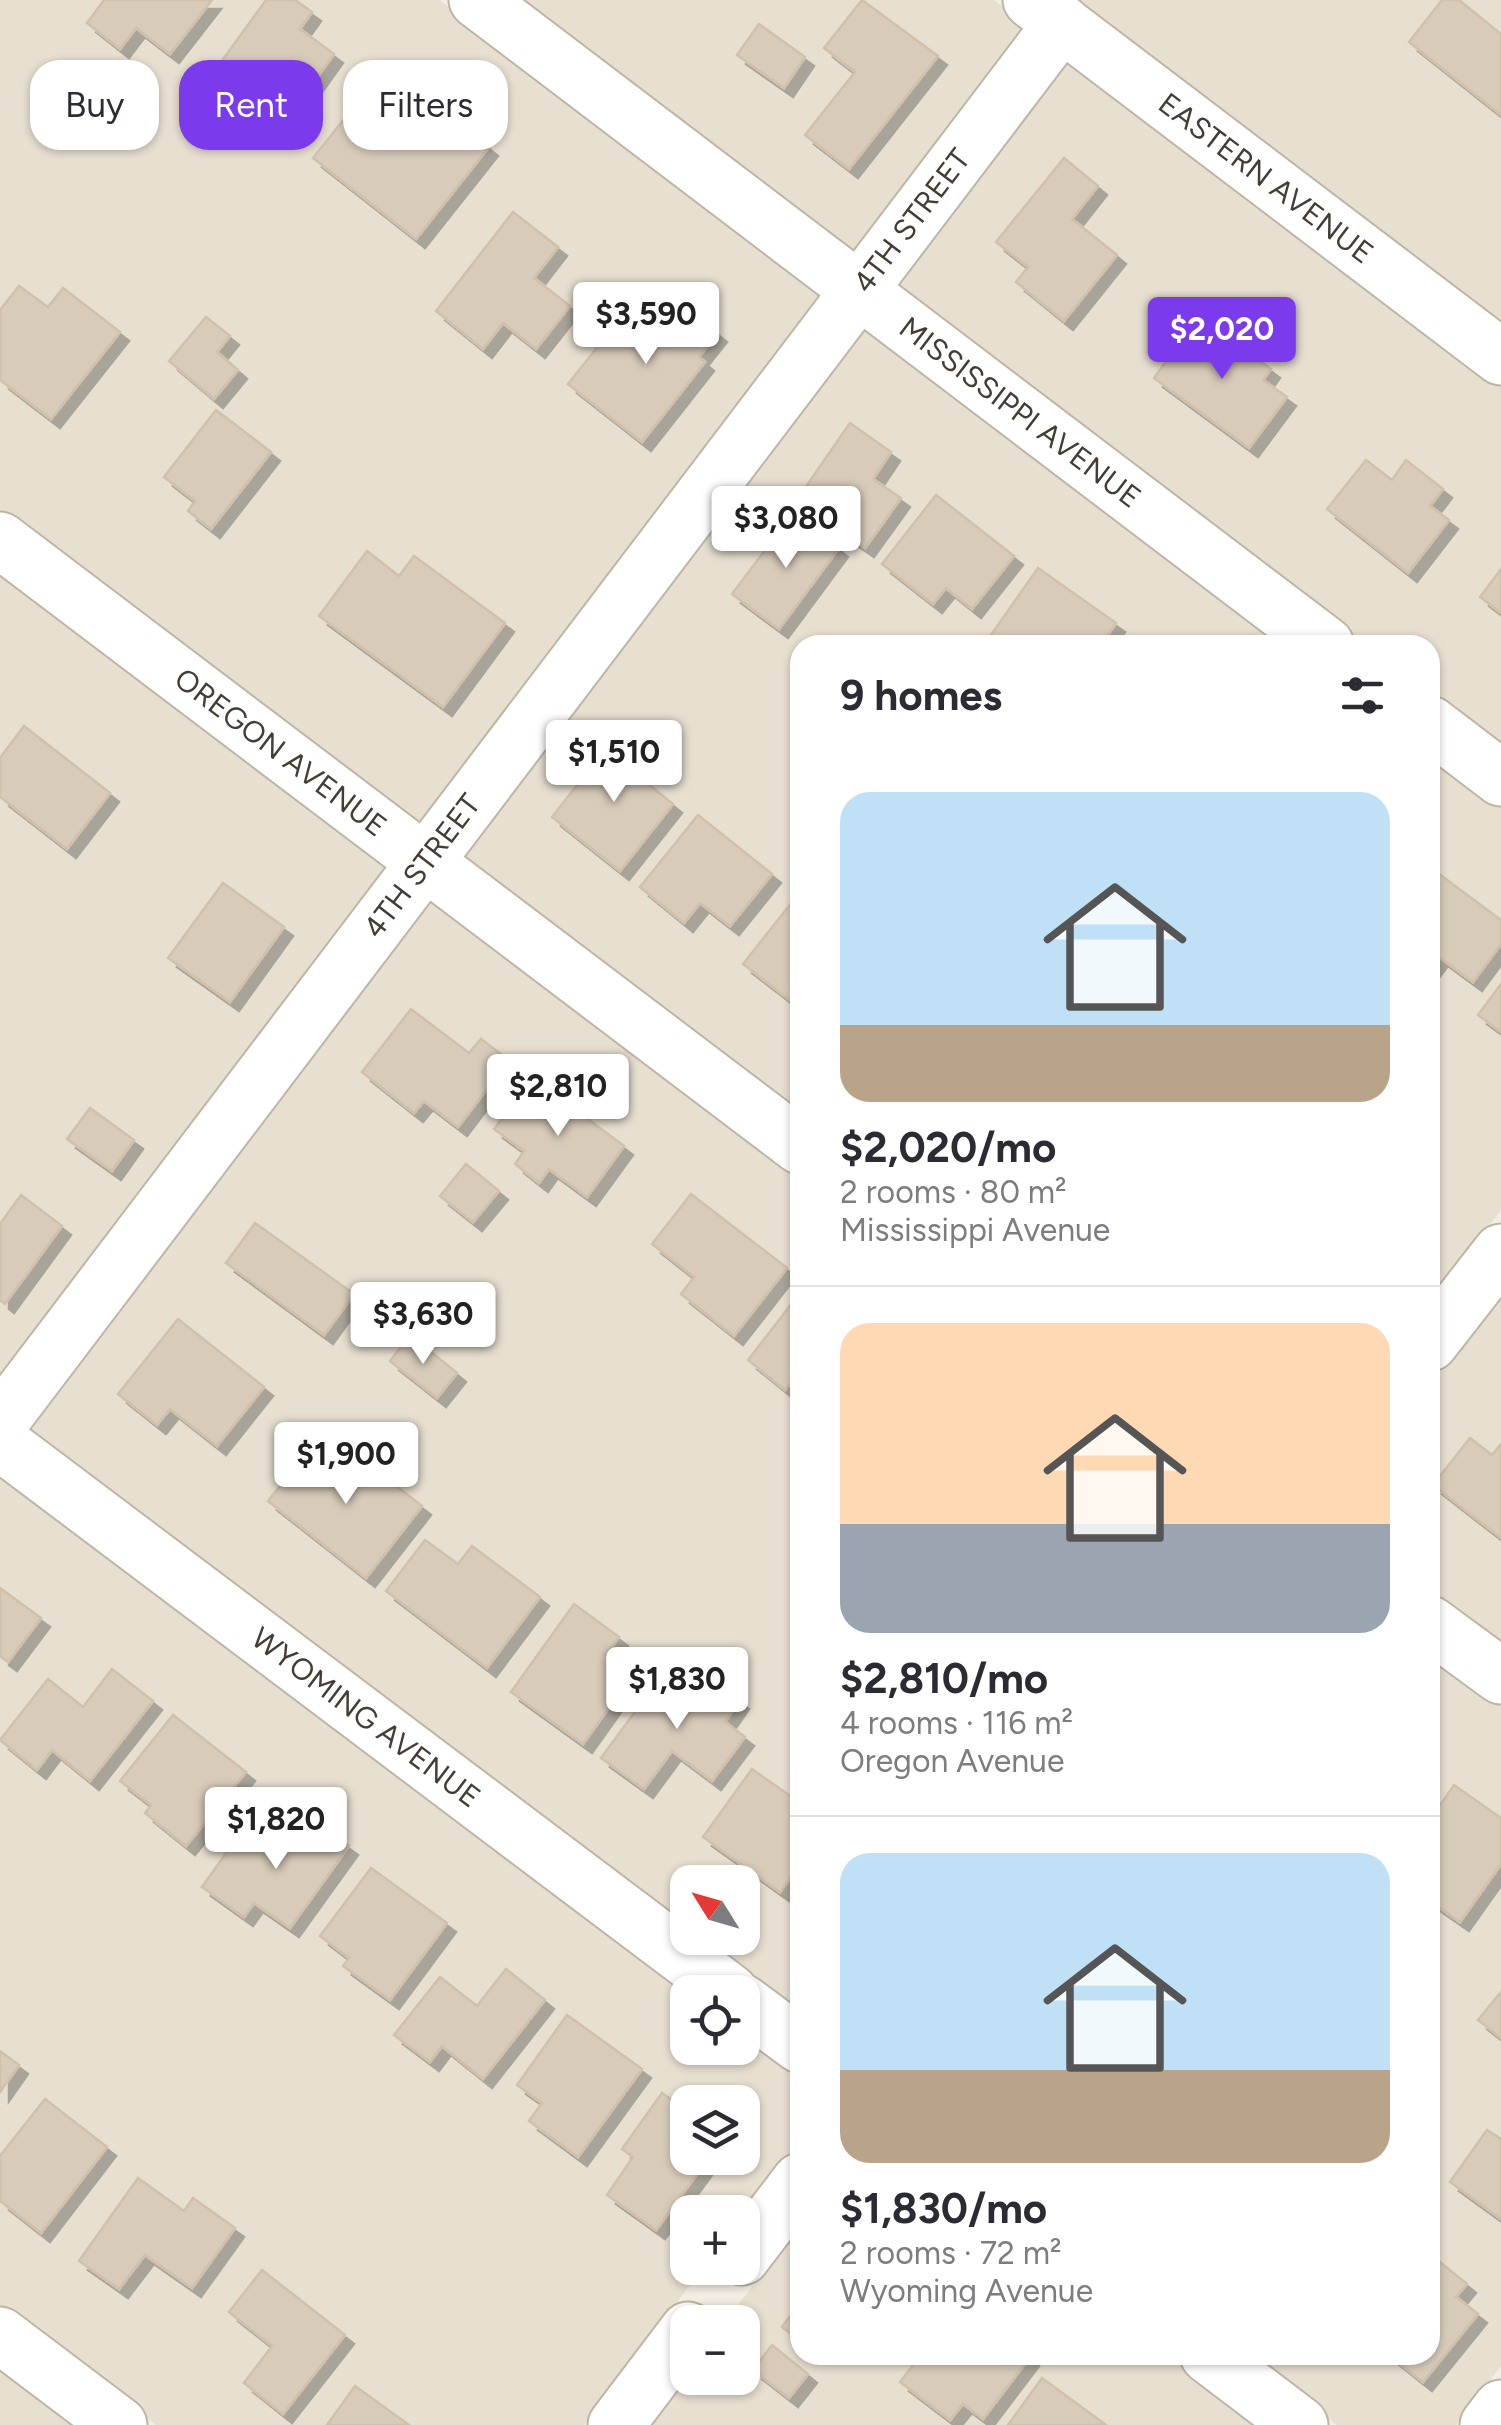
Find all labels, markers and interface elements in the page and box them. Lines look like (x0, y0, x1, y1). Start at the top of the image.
chip: Buy (30, 60, 159, 150)
chip: Rent (179, 60, 323, 150)
chip: Filters (343, 60, 508, 150)
street label: EASTERN AVENUE (1151, 85, 1381, 271)
street label: 4TH STREET (845, 141, 978, 300)
pin: $3,590 (565, 282, 727, 367)
text: $3,590 (595, 295, 697, 333)
pin: $2,020 (1141, 297, 1303, 382)
street label: MISSISSIPPI AVENUE (892, 309, 1148, 516)
text: $2,020 (1170, 310, 1274, 348)
pin: $3,080 (705, 486, 867, 571)
text: $3,080 (734, 499, 838, 537)
street label: OREGON AVENUE (168, 660, 394, 844)
icon: filters (1335, 668, 1390, 723)
text: 9 homes (840, 670, 1002, 721)
pin: $1,510 (533, 720, 695, 805)
text: $1,510 (568, 733, 660, 771)
street label: 4TH STREET (355, 786, 488, 945)
icon: home (1025, 857, 1205, 1037)
pin: $2,810 (477, 1054, 639, 1139)
text: $2,810 (509, 1067, 607, 1105)
text: $2,020/mo (840, 1122, 1056, 1173)
text: 2 rooms · 80 m² (840, 1173, 1067, 1211)
text: Mississippi Avenue (840, 1211, 1110, 1249)
pin: $3,630 (342, 1282, 504, 1367)
text: $3,630 (373, 1295, 473, 1333)
icon: home (1025, 1388, 1205, 1568)
pin: $1,900 (265, 1422, 427, 1507)
text: $1,900 (296, 1435, 396, 1473)
street label: WYOMING AVENUE (244, 1619, 488, 1815)
pin: $1,830 (596, 1647, 758, 1732)
text: $2,810/mo (840, 1653, 1048, 1704)
text: $1,830 (628, 1660, 726, 1698)
text: 4 rooms · 116 m² (840, 1704, 1073, 1742)
text: Oregon Avenue (840, 1742, 1064, 1780)
pin: $1,820 (195, 1787, 357, 1872)
text: $1,820 (227, 1800, 325, 1838)
north arrow (670, 1865, 760, 1955)
map controls (670, 1865, 760, 2395)
icon: home (1025, 1918, 1205, 2098)
button: locate (670, 1975, 760, 2065)
button: layers (670, 2085, 760, 2175)
text: $1,830/mo (840, 2183, 1047, 2234)
button: + (670, 2195, 760, 2285)
text: 2 rooms · 72 m² (840, 2234, 1062, 2272)
text: Wyoming Avenue (840, 2272, 1093, 2310)
button: − (670, 2305, 760, 2395)

